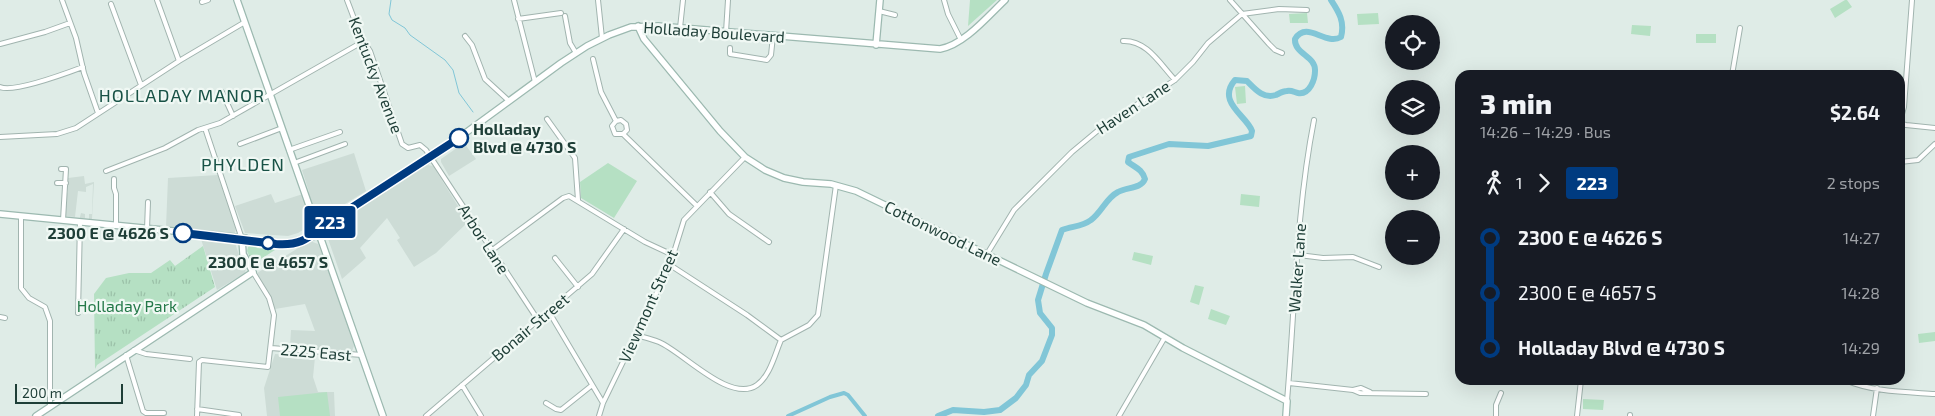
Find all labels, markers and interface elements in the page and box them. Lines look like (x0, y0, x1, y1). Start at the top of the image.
street label: Kentucky Avenue (346, 14, 407, 136)
map controls (1385, 15, 1440, 265)
button: locate (1385, 15, 1440, 70)
street label: Holladay Boulevard (643, 17, 785, 46)
street label: Haven Lane (1092, 76, 1173, 137)
button: layers (1385, 80, 1440, 135)
district label: HOLLADAY MANOR (99, 84, 265, 106)
text: 3 min (1480, 86, 1552, 120)
text: $2.64 (1830, 101, 1880, 124)
place label: Holladay Blvd @ 4730 S (473, 119, 576, 156)
text: 14:26 – 14:29 · Bus (1480, 122, 1611, 141)
marker: Holladay Blvd @ 4730 S (449, 128, 469, 148)
button: + (1385, 145, 1440, 200)
district label: PHYLDEN (201, 153, 285, 175)
icon: walk (1480, 169, 1508, 197)
icon: forward (1530, 169, 1558, 197)
text: 223 (1576, 172, 1608, 194)
text: 1 (1516, 173, 1522, 192)
text: 2 stops (1827, 173, 1880, 192)
street label: Cottonwood Lane (882, 196, 1005, 269)
street label: Arbor Lane (455, 200, 514, 277)
line badge: 223 (301, 206, 359, 238)
button: − (1385, 210, 1440, 265)
text: 223 (314, 211, 346, 233)
place label: 2300 E @ 4626 S (47, 223, 169, 242)
marker: 2300 E @ 4626 S (173, 223, 193, 243)
street label: Walker Lane (1284, 223, 1309, 313)
text: 2300 E @ 4626 S (1518, 226, 1662, 249)
text: 14:27 (1843, 228, 1880, 247)
marker: 2300 E @ 4657 S (261, 236, 275, 250)
street label: Viewmont Street (614, 246, 681, 365)
place label: 2300 E @ 4657 S (208, 252, 328, 271)
text: 2300 E @ 4657 S (1518, 281, 1657, 304)
text: 14:28 (1841, 283, 1880, 302)
street label: Bonair Street (487, 289, 572, 364)
park label: Holladay Park (77, 296, 177, 315)
text: Holladay Blvd @ 4730 S (1518, 336, 1725, 359)
text: 14:29 (1842, 338, 1880, 357)
street label: 2225 East (280, 339, 352, 364)
scale bar (15, 381, 122, 404)
text: 200 m (22, 384, 62, 401)

